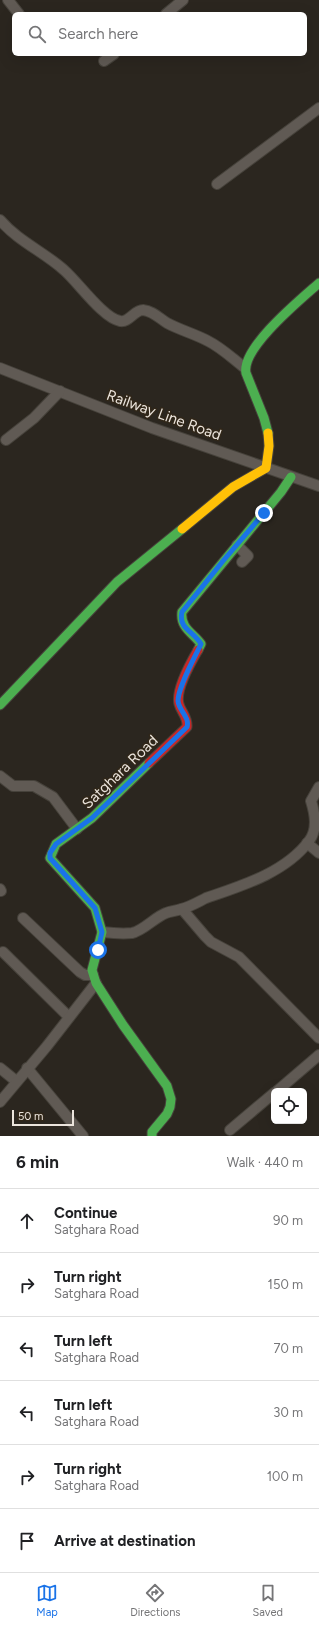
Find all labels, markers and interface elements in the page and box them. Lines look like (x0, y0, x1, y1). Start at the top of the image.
search box (12, 12, 307, 56)
icon: search (26, 23, 48, 45)
text: Search here (58, 25, 138, 43)
street label: Railway Line Road (104, 386, 224, 444)
route end (255, 504, 273, 522)
street label: Satghara Road (78, 731, 162, 813)
route start (89, 941, 107, 959)
map controls (271, 1088, 307, 1124)
button: locate (271, 1088, 307, 1124)
scale bar (12, 1108, 74, 1127)
text: 50 m (18, 1110, 43, 1123)
text: 6 min (16, 1152, 59, 1172)
text: Walk · 440 m (227, 1155, 303, 1170)
text: Continue (54, 1204, 117, 1222)
icon: ahead (16, 1210, 38, 1232)
text: 90 m (273, 1213, 303, 1228)
text: Satghara Road (54, 1222, 139, 1237)
text: Turn right (54, 1268, 122, 1286)
icon: right (16, 1274, 38, 1296)
text: 150 m (268, 1277, 303, 1292)
text: Satghara Road (54, 1286, 139, 1301)
text: Turn left (54, 1332, 112, 1350)
icon: left (16, 1338, 38, 1360)
text: 70 m (273, 1341, 303, 1356)
text: Satghara Road (54, 1350, 139, 1365)
text: Turn left (54, 1396, 112, 1414)
icon: left (16, 1402, 38, 1424)
text: 30 m (273, 1405, 303, 1420)
text: Satghara Road (54, 1414, 139, 1429)
text: Turn right (54, 1460, 122, 1478)
icon: right (16, 1466, 38, 1488)
text: 100 m (267, 1469, 303, 1484)
text: Satghara Road (54, 1478, 139, 1493)
icon: arrive (16, 1530, 38, 1552)
text: Arrive at destination (54, 1532, 195, 1550)
tab: Map (36, 1582, 58, 1619)
tab: Directions (130, 1582, 180, 1619)
tab: Saved (253, 1582, 283, 1619)

